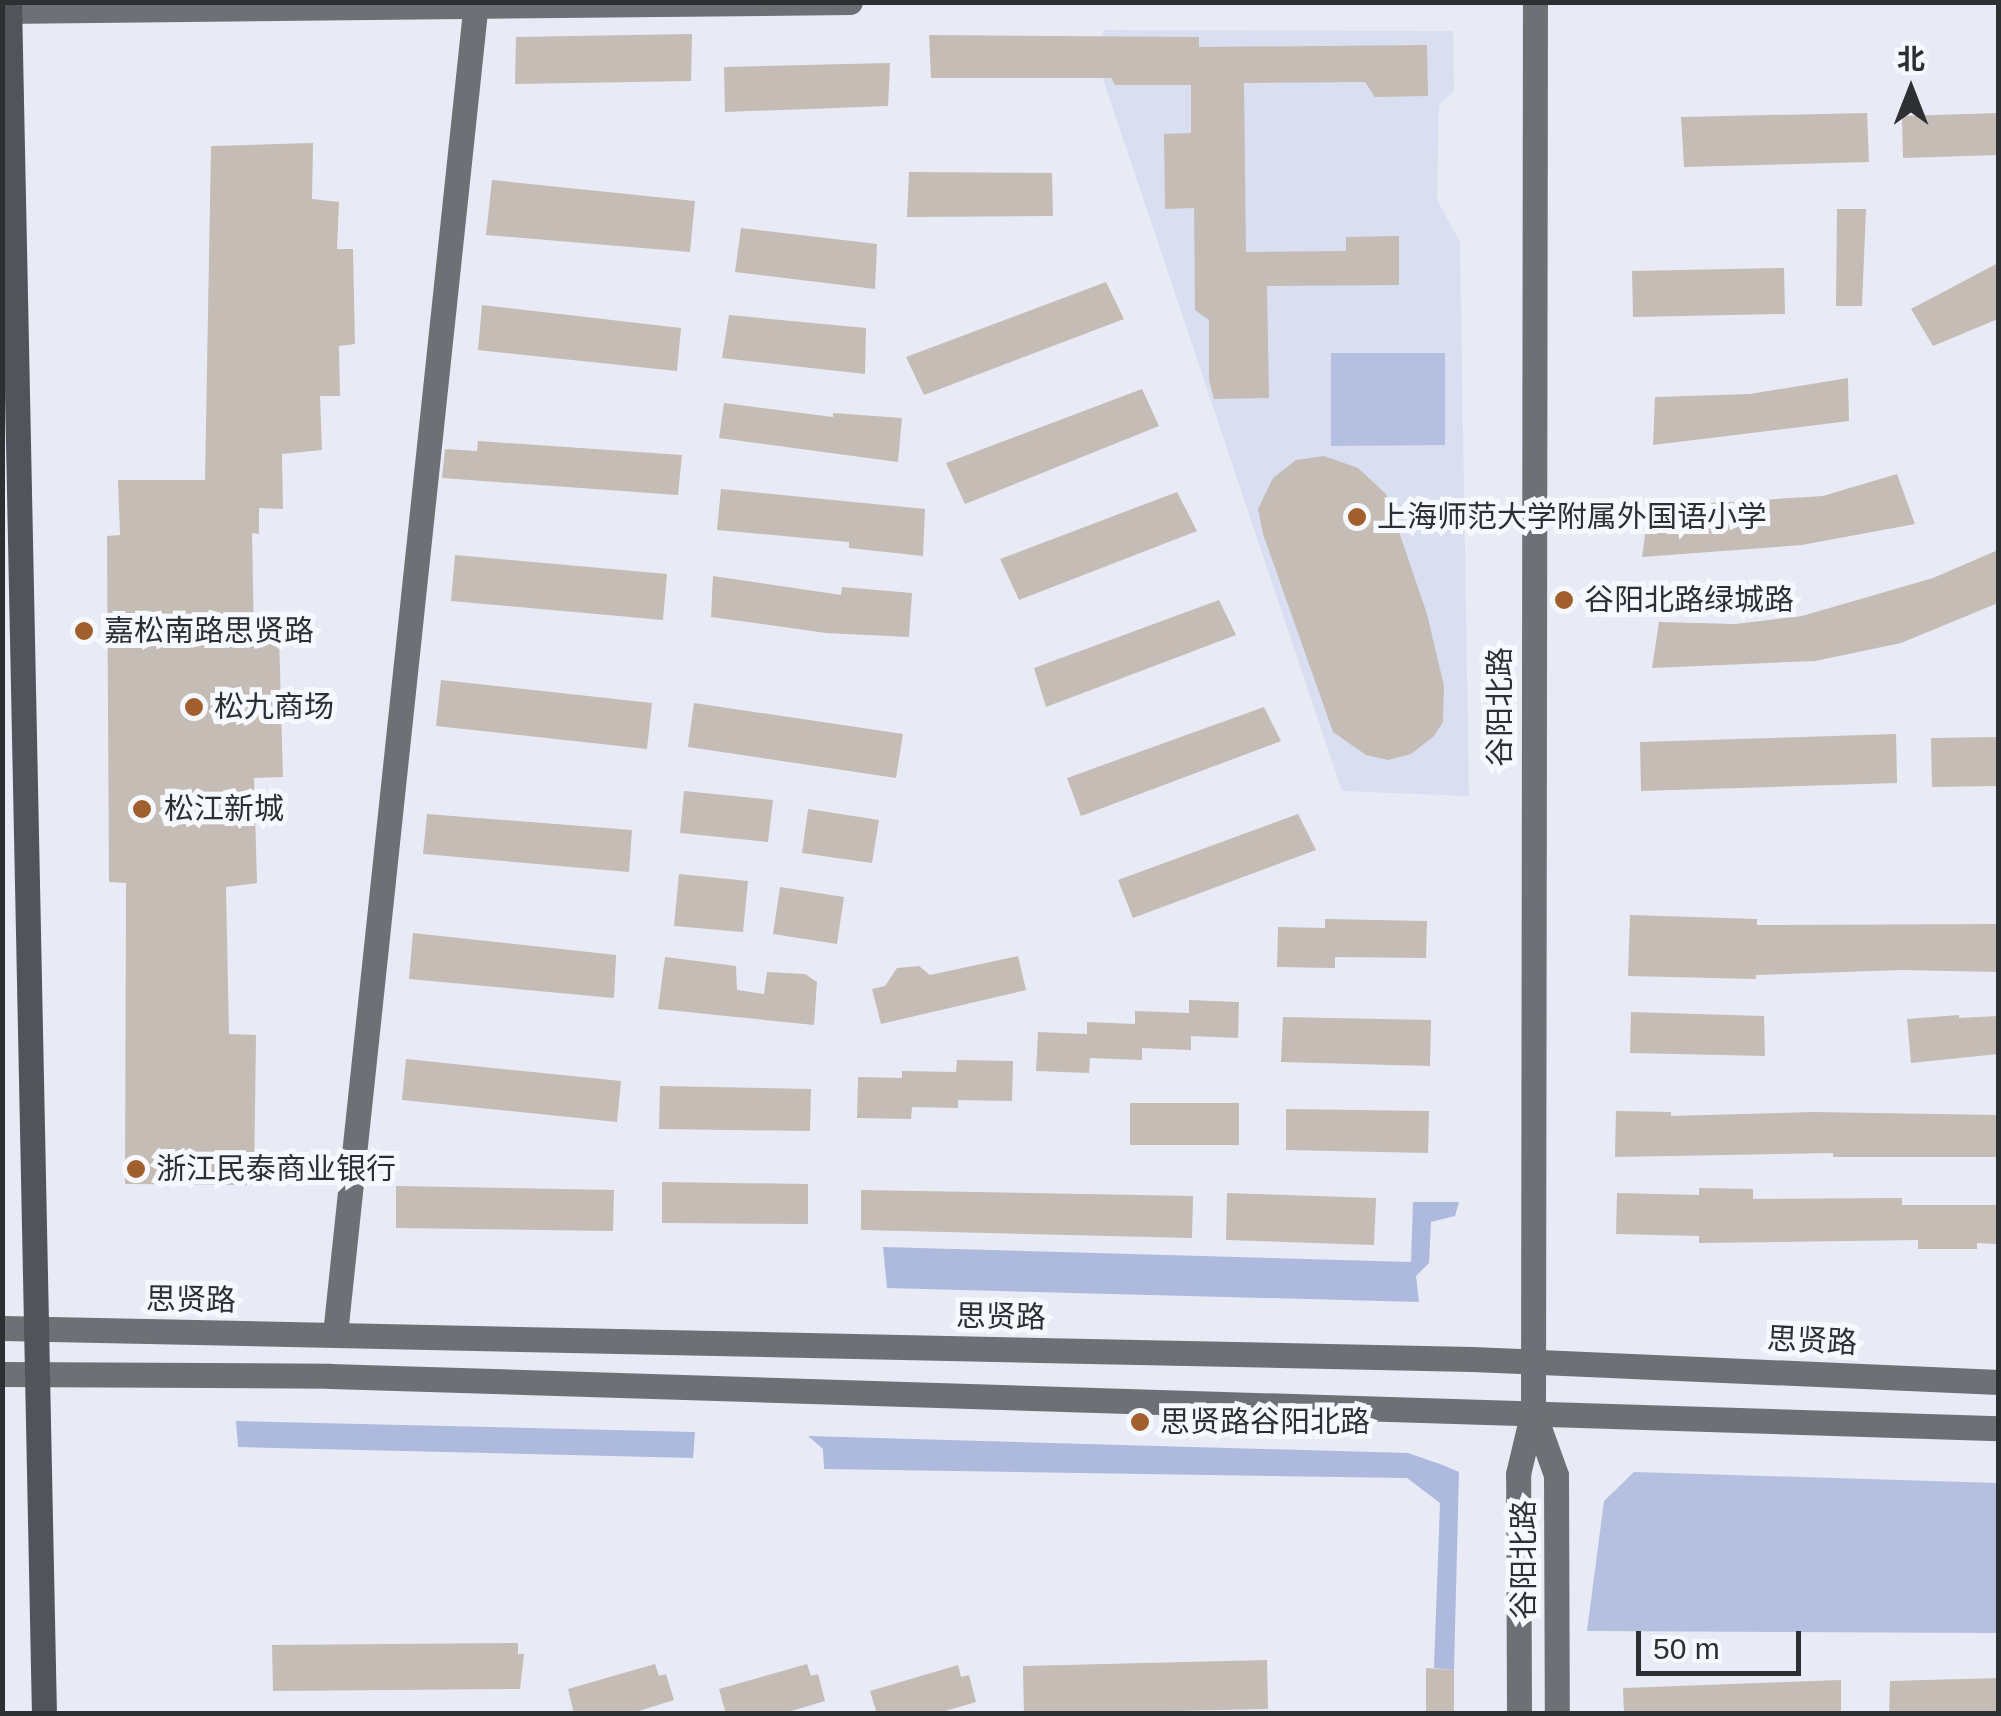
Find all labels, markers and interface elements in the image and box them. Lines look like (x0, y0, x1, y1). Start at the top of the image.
north arrow (1861, 40, 1961, 140)
text: 北 (1897, 44, 1925, 75)
place label: 上海师范大学附属外国语小学 (1377, 499, 1767, 535)
marker: 上海师范大学附属外国语小学 (1346, 506, 1368, 528)
place label: 谷阳北路绿城路 (1584, 582, 1794, 618)
marker: 谷阳北路绿城路 (1553, 589, 1575, 611)
place label: 嘉松南路思贤路 (104, 613, 314, 649)
marker: 嘉松南路思贤路 (73, 620, 95, 642)
street label: 谷阳北路 (1482, 647, 1518, 767)
place label: 松九商场 (214, 689, 334, 725)
marker: 松九商场 (183, 696, 205, 718)
place label: 松江新城 (164, 791, 284, 827)
marker: 松江新城 (129, 796, 155, 822)
place label: 浙江民泰商业银行 (156, 1151, 396, 1187)
marker: 浙江民泰商业银行 (125, 1158, 147, 1180)
street label: 思贤路 (146, 1281, 236, 1319)
street label: 思贤路 (956, 1298, 1046, 1336)
street label: 思贤路 (1766, 1321, 1858, 1361)
place label: 思贤路谷阳北路 (1160, 1404, 1370, 1440)
marker: 思贤路谷阳北路 (1129, 1411, 1151, 1433)
street label: 谷阳北路 (1506, 1500, 1542, 1620)
scale bar (1641, 1611, 1806, 1673)
text: 50 m (1653, 1632, 1720, 1665)

